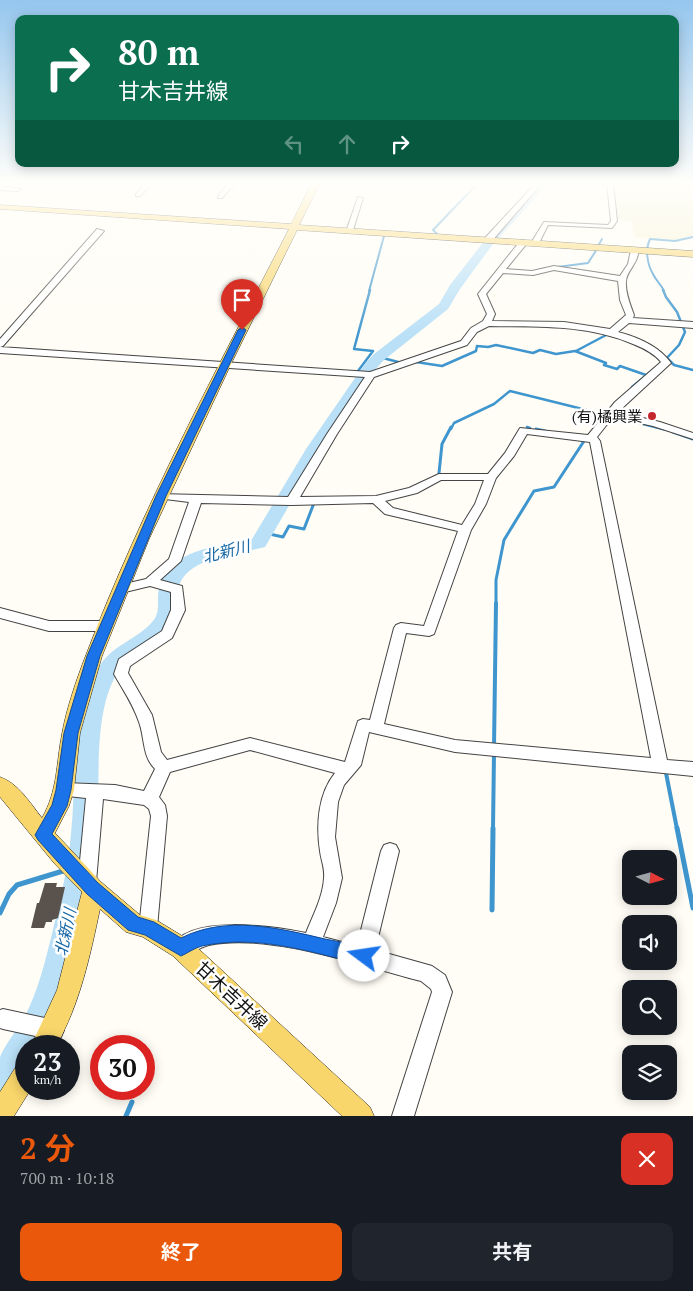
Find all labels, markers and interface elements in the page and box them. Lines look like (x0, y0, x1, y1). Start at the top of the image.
text: 80 m (118, 29, 199, 75)
icon: right (35, 35, 100, 100)
text: 甘木吉井線 (118, 76, 228, 105)
icon: left (280, 130, 308, 158)
icon: ahead (333, 130, 361, 158)
icon: right (386, 130, 414, 158)
pin (221, 279, 263, 330)
icon: arrive (228, 286, 256, 314)
place label: (有)橘興業 (572, 406, 642, 426)
marker: (有)橘興業 (646, 410, 658, 422)
water label: 北新川 (200, 534, 254, 567)
north arrow (622, 850, 678, 905)
map controls (622, 850, 677, 1100)
water label: 北新川 (49, 904, 81, 958)
button: sound (622, 915, 677, 970)
position arrow (337, 929, 389, 981)
street label: 甘木吉井線 (191, 956, 273, 1034)
button: search (622, 980, 677, 1035)
speed limit sign: 30 (90, 1035, 155, 1100)
text: 23 (33, 1045, 62, 1078)
button: layers (622, 1045, 677, 1100)
text: km/h (34, 1072, 61, 1087)
text: 2 分 (20, 1128, 75, 1168)
button: close (621, 1133, 673, 1185)
text: 700 m · 10:18 (20, 1167, 114, 1189)
button: 終了 (20, 1223, 342, 1281)
button: 共有 (352, 1223, 673, 1281)

